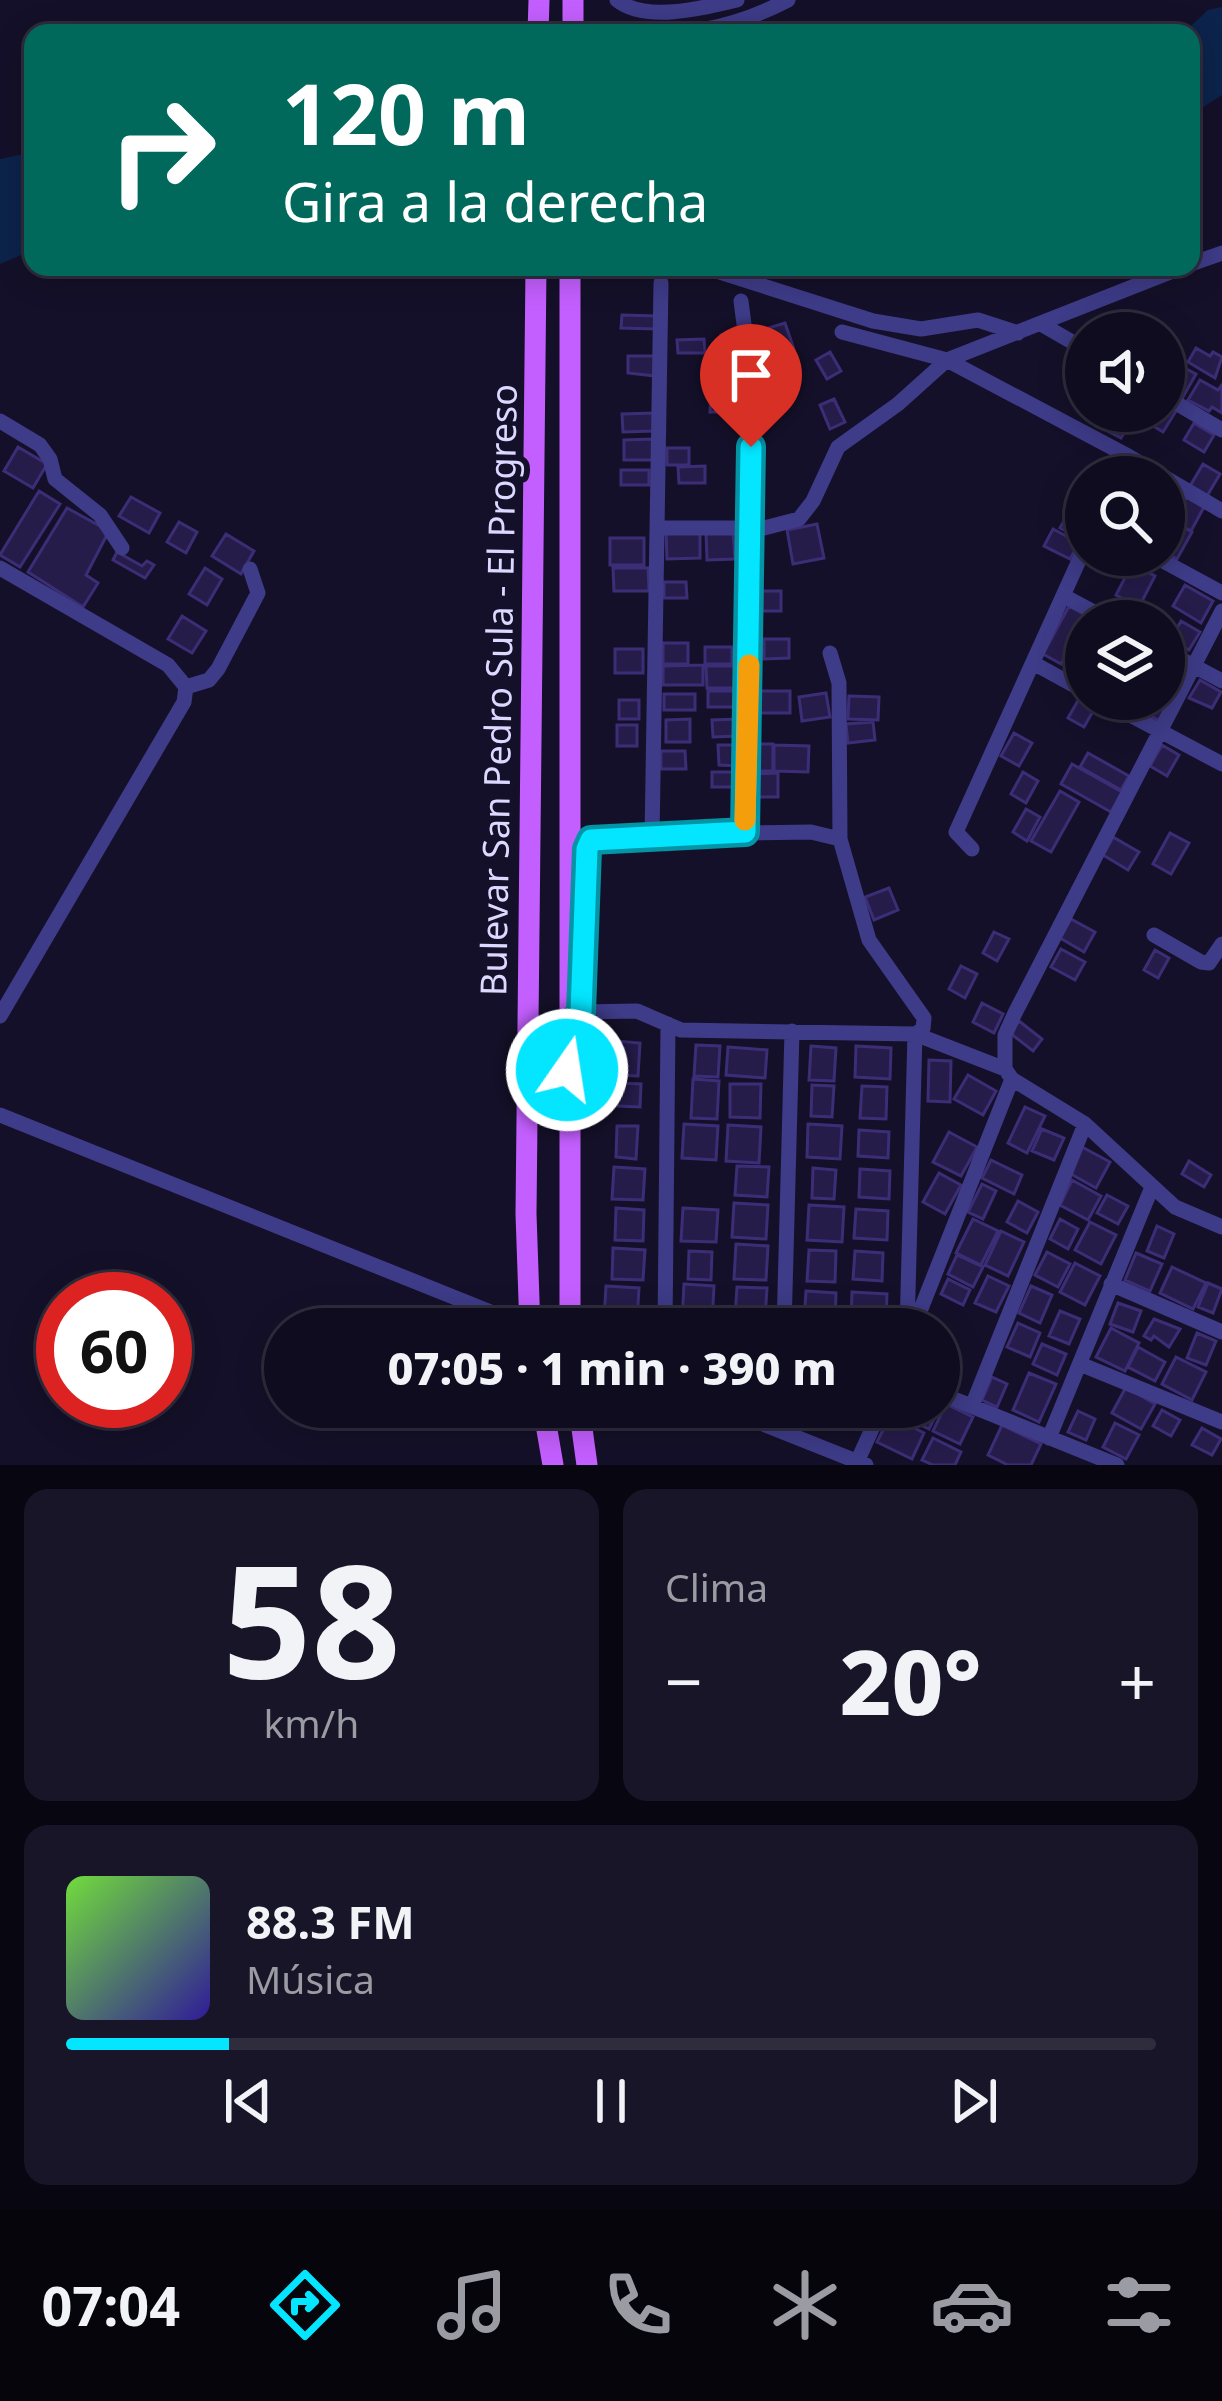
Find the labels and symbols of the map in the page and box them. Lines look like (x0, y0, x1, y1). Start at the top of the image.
pin (700, 324, 802, 447)
street label: Bulevar San Pedro Sula - El Progreso (468, 384, 528, 996)
position arrow (504, 1007, 630, 1133)
speed limit sign: 60 (36, 1272, 192, 1428)

